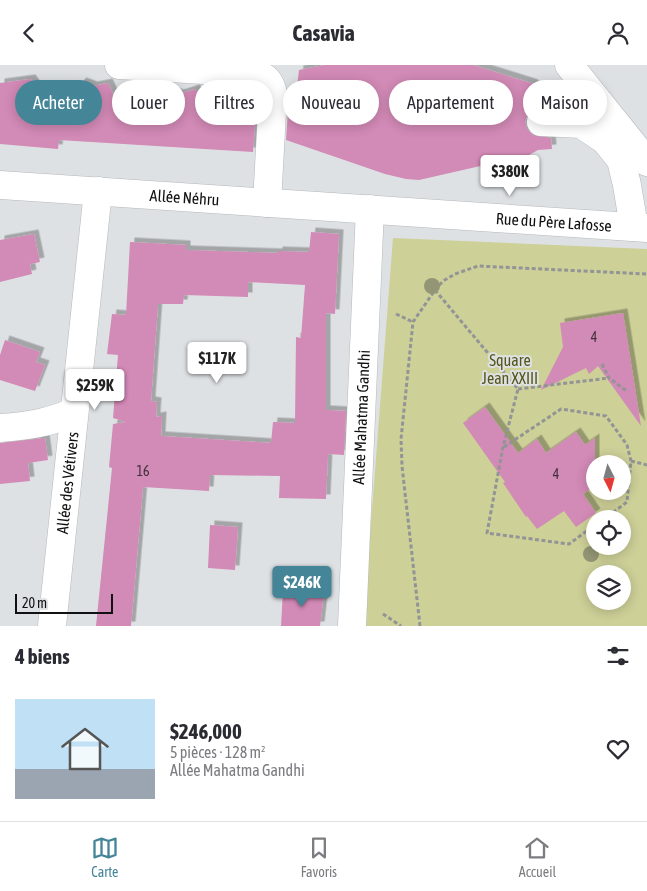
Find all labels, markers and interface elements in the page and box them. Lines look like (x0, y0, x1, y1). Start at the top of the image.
icon: back (15, 19, 43, 47)
icon: person (604, 19, 632, 47)
text: Casavia (292, 20, 355, 46)
chip: Acheter (15, 80, 102, 125)
chip: Louer (112, 80, 185, 125)
chip: Filtres (195, 80, 273, 125)
chip: Nouveau (283, 80, 379, 125)
chip: Appartement (389, 80, 513, 125)
chip: Maison (523, 80, 607, 125)
pin: $380K (475, 155, 545, 197)
text: $380K (491, 162, 529, 180)
street label: Allée Néhru (149, 186, 220, 209)
street label: Rue du Père Lafosse (495, 209, 612, 235)
house number: 4 (591, 329, 598, 345)
pin: $117K (182, 341, 252, 384)
text: $117K (198, 349, 236, 367)
street label: Allée Mahatma Gandhi (349, 349, 373, 485)
park label: Square Jean XXIII (482, 351, 538, 387)
pin: $259K (60, 369, 130, 411)
text: $259K (76, 376, 114, 394)
street label: Allée des Vétivers (53, 430, 82, 535)
north arrow (586, 455, 631, 500)
map controls (586, 455, 631, 610)
house number: 16 (136, 463, 150, 479)
house number: 4 (553, 466, 560, 482)
button: locate (586, 510, 631, 555)
pin: $246K (267, 565, 337, 608)
button: layers (586, 565, 631, 610)
text: $246K (283, 573, 321, 591)
scale bar (15, 591, 112, 614)
text: 20 m (22, 595, 47, 611)
icon: filters (604, 642, 632, 670)
text: 4 biens (15, 644, 70, 668)
icon: home (55, 719, 115, 779)
text: $246,000 (170, 719, 242, 743)
icon: heart (604, 735, 632, 763)
text: 5 pièces · 128 m² (170, 743, 266, 761)
text: Allée Mahatma Gandhi (170, 761, 305, 779)
tab: Carte (91, 834, 119, 880)
tab: Favoris (301, 834, 337, 880)
tab: Accueil (519, 834, 556, 880)

